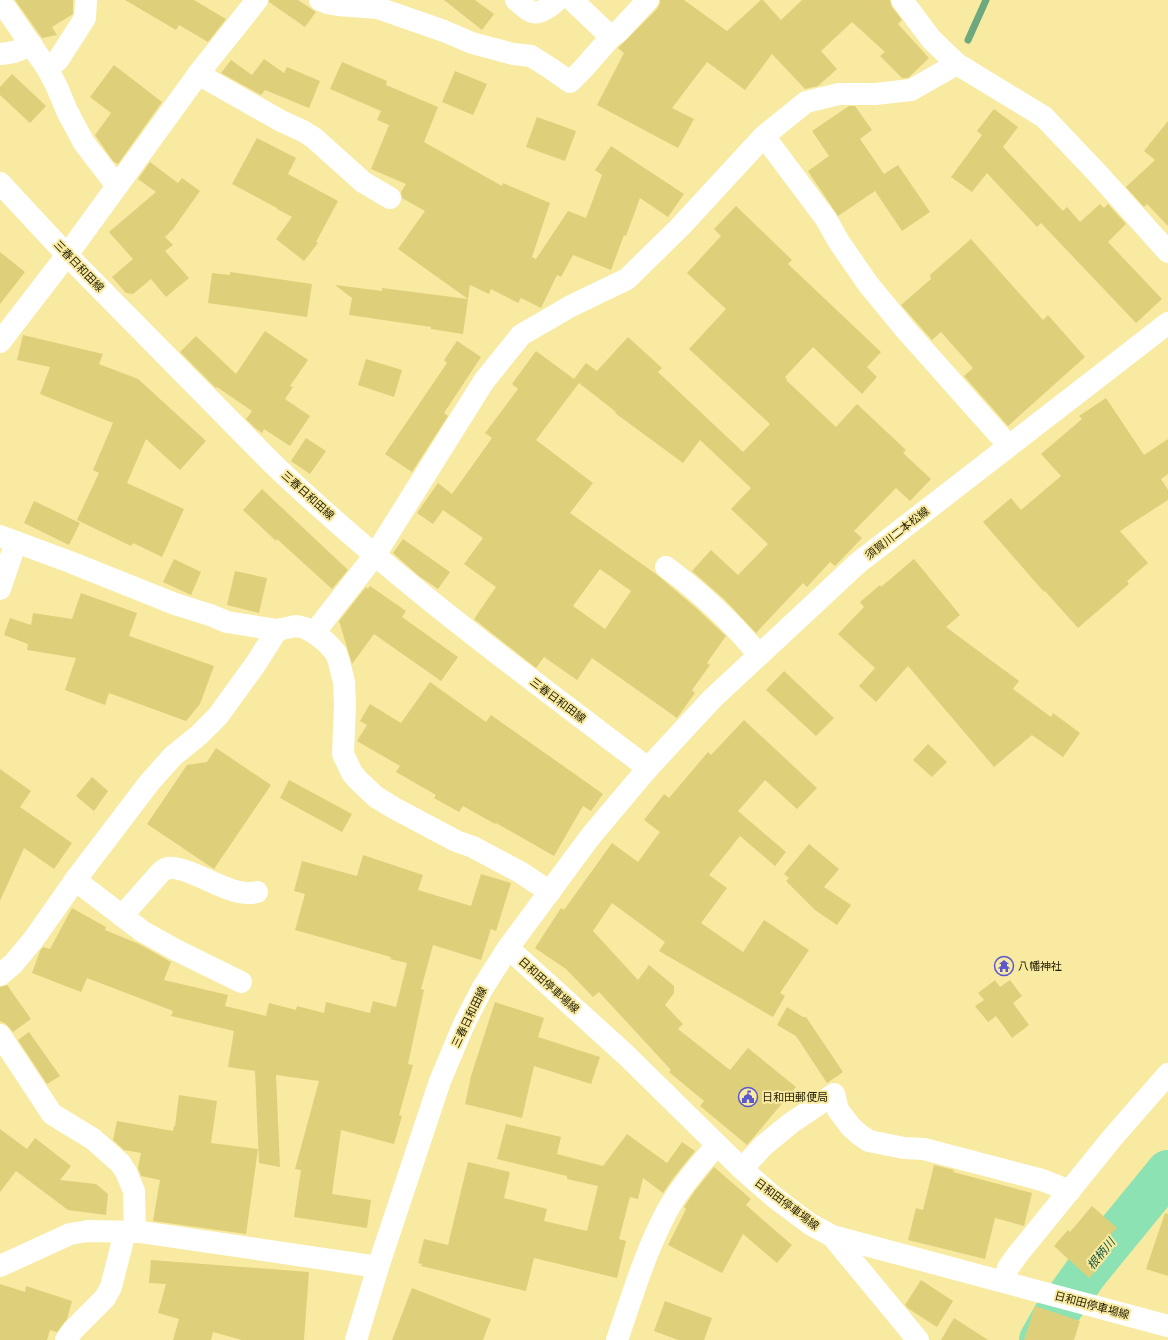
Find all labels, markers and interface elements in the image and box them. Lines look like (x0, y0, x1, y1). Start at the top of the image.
street label: 三春日和田線 (51, 238, 106, 295)
street label: 三春日和田線 (279, 468, 337, 522)
street label: 須賀川二本松線 (863, 505, 932, 562)
street label: 三春日和田線 (527, 675, 588, 725)
street label: 日和田停車場線 (516, 955, 582, 1016)
temple icon: 八幡神社 (993, 955, 1015, 977)
place label: 八幡神社 (1018, 960, 1062, 973)
street label: 三春日和田線 (449, 985, 490, 1050)
public building icon: 日和田郵便局 (737, 1086, 759, 1108)
place label: 日和田郵便局 (762, 1091, 828, 1104)
street label: 日和田停車場線 (752, 1176, 821, 1233)
water label: 根柄川 (1084, 1234, 1119, 1272)
street label: 日和田停車場線 (1053, 1289, 1131, 1322)

